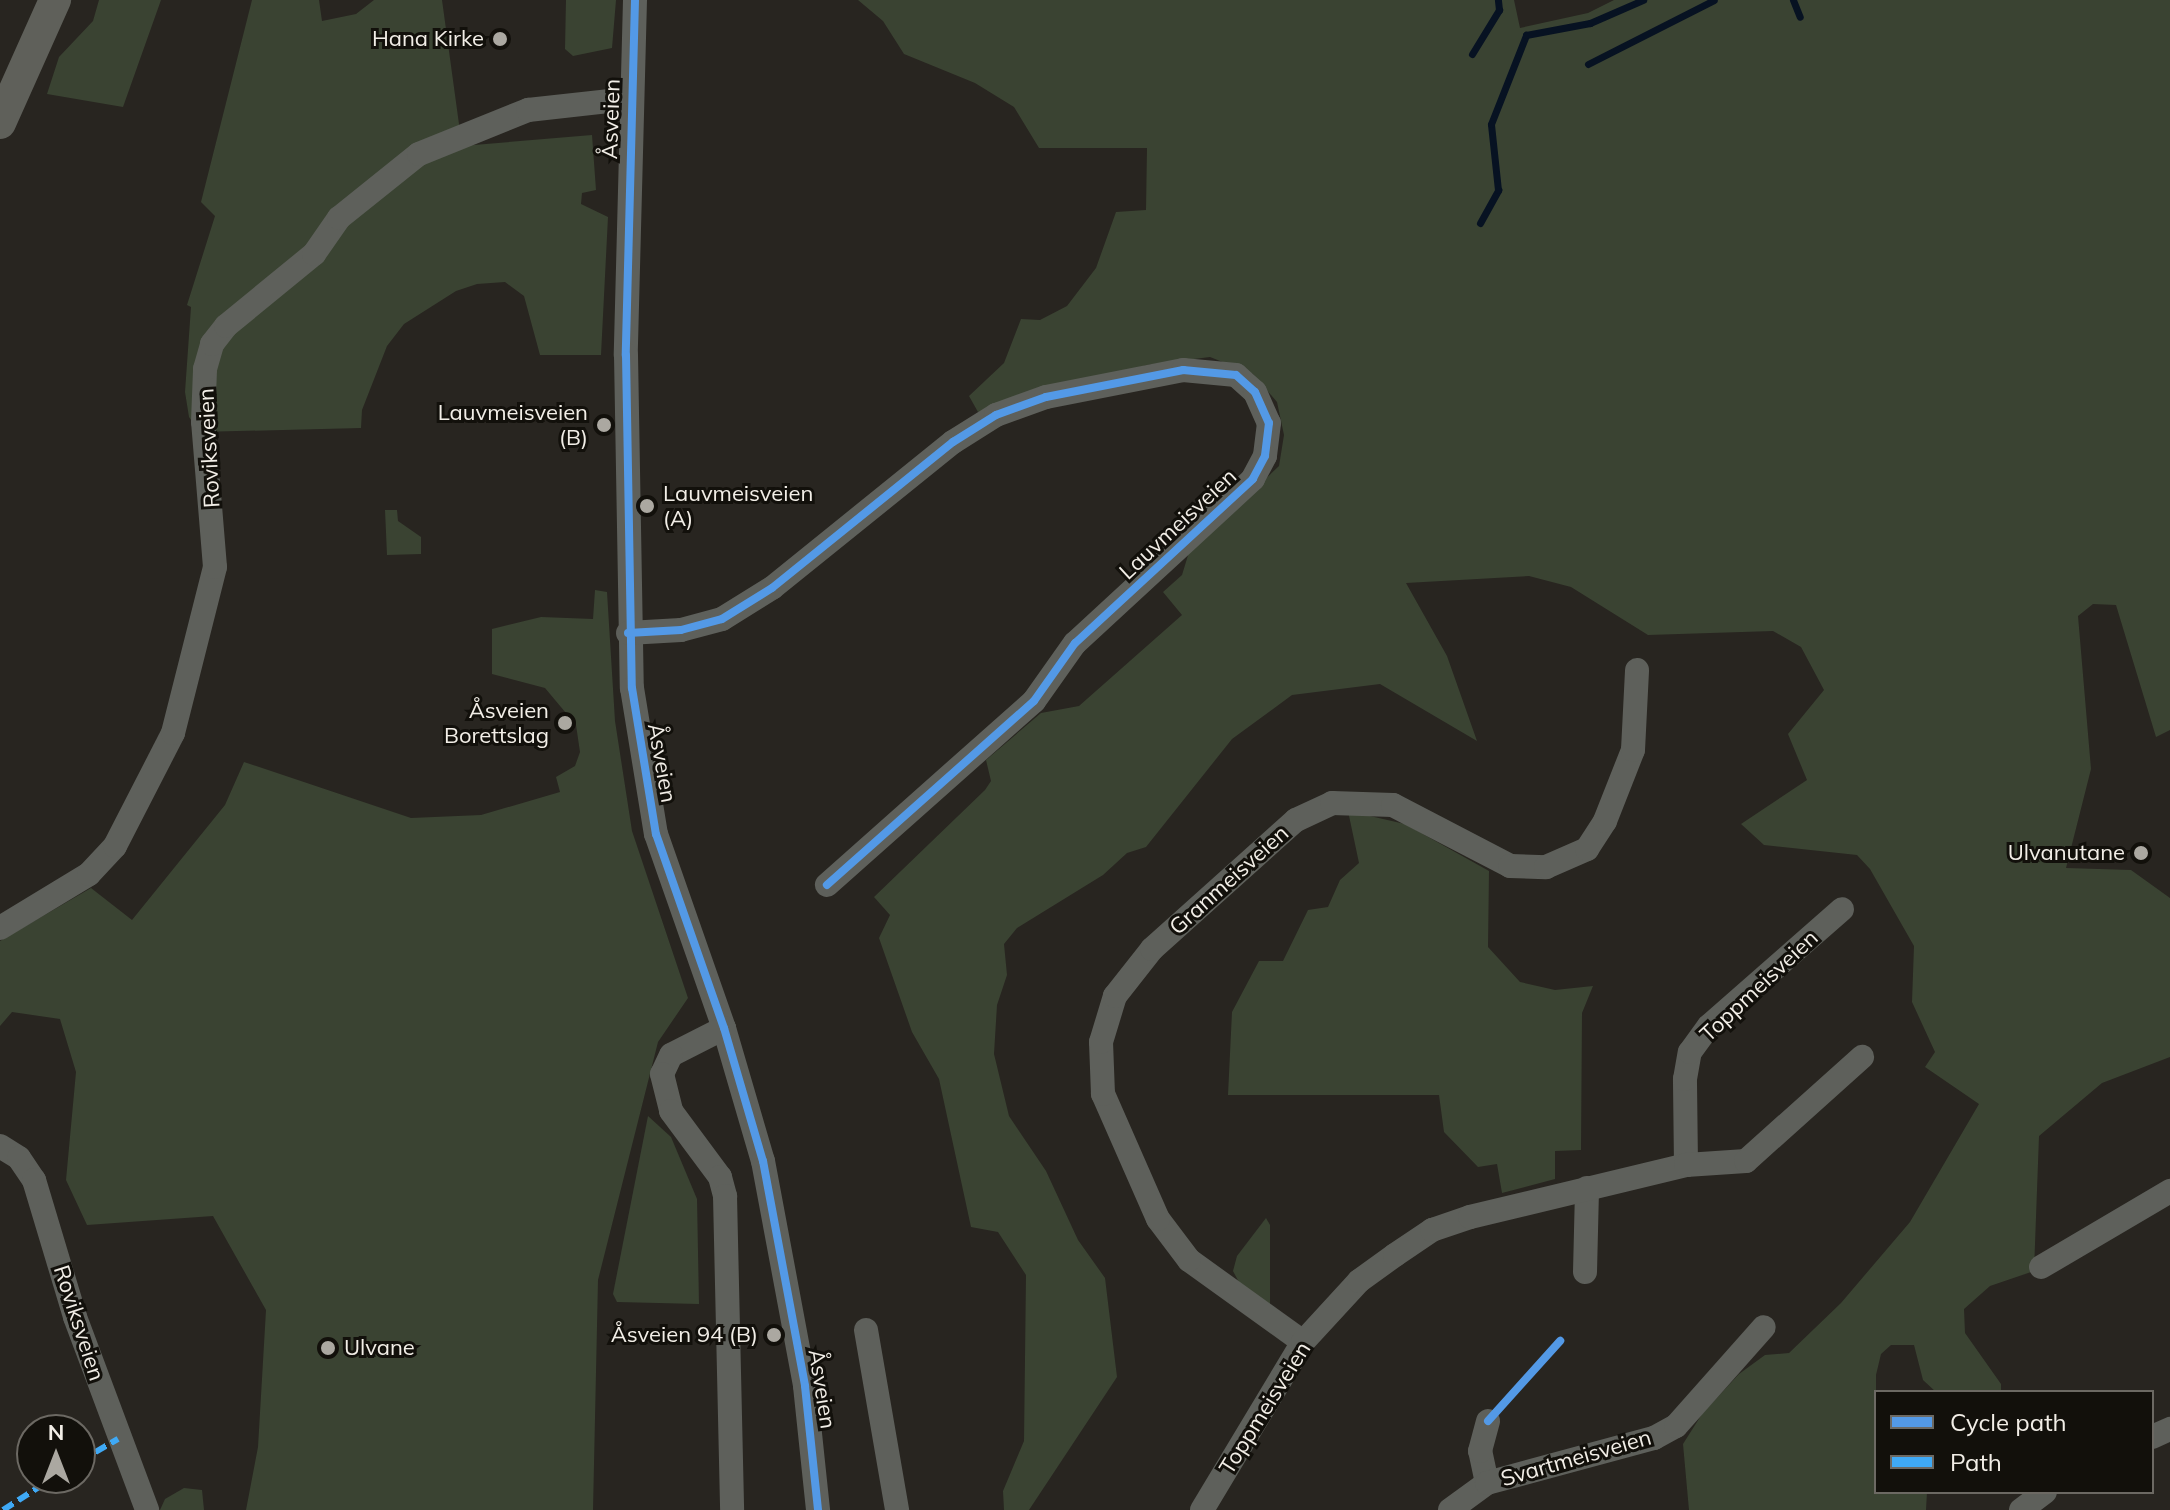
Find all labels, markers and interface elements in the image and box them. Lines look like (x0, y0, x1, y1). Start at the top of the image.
place label: Hana Kirke (372, 26, 484, 52)
marker: Hana Kirke (491, 30, 509, 48)
street label: Åsveien (596, 78, 626, 160)
street label: Roviksveien (193, 388, 225, 508)
place label: Lauvmeisveien (B) (438, 399, 588, 450)
marker: Lauvmeisveien (B) (595, 416, 613, 434)
street label: Lauvmeisveien (1114, 463, 1242, 585)
place label: Lauvmeisveien (A) (663, 480, 813, 532)
marker: Lauvmeisveien (A) (638, 497, 656, 515)
place label: Åsveien Borettslag (444, 697, 549, 748)
marker: Åsveien Borettslag (556, 714, 574, 732)
street label: Åsveien (642, 721, 682, 805)
street label: Granmeisveien (1164, 820, 1294, 940)
place label: Ulvanutane (2008, 840, 2125, 866)
marker: Ulvanutane (2132, 844, 2150, 862)
street label: Toppmeisveien (1695, 925, 1823, 1047)
street label: Roviksveien (48, 1262, 110, 1384)
place label: Åsveien 94 (B) (611, 1322, 758, 1348)
marker: Åsveien 94 (B) (765, 1326, 783, 1344)
place label: Ulvane (344, 1335, 415, 1361)
street label: Toppmeisveien (1214, 1337, 1316, 1479)
marker: Ulvane (319, 1339, 337, 1357)
street label: Åsveien (803, 1347, 841, 1431)
legend (1874, 1390, 2154, 1494)
text: Cycle path (1950, 1407, 2067, 1437)
north arrow (16, 1414, 96, 1494)
text: N (48, 1418, 64, 1446)
street label: Svartmeisveien (1498, 1424, 1654, 1492)
text: Path (1950, 1447, 2002, 1477)

